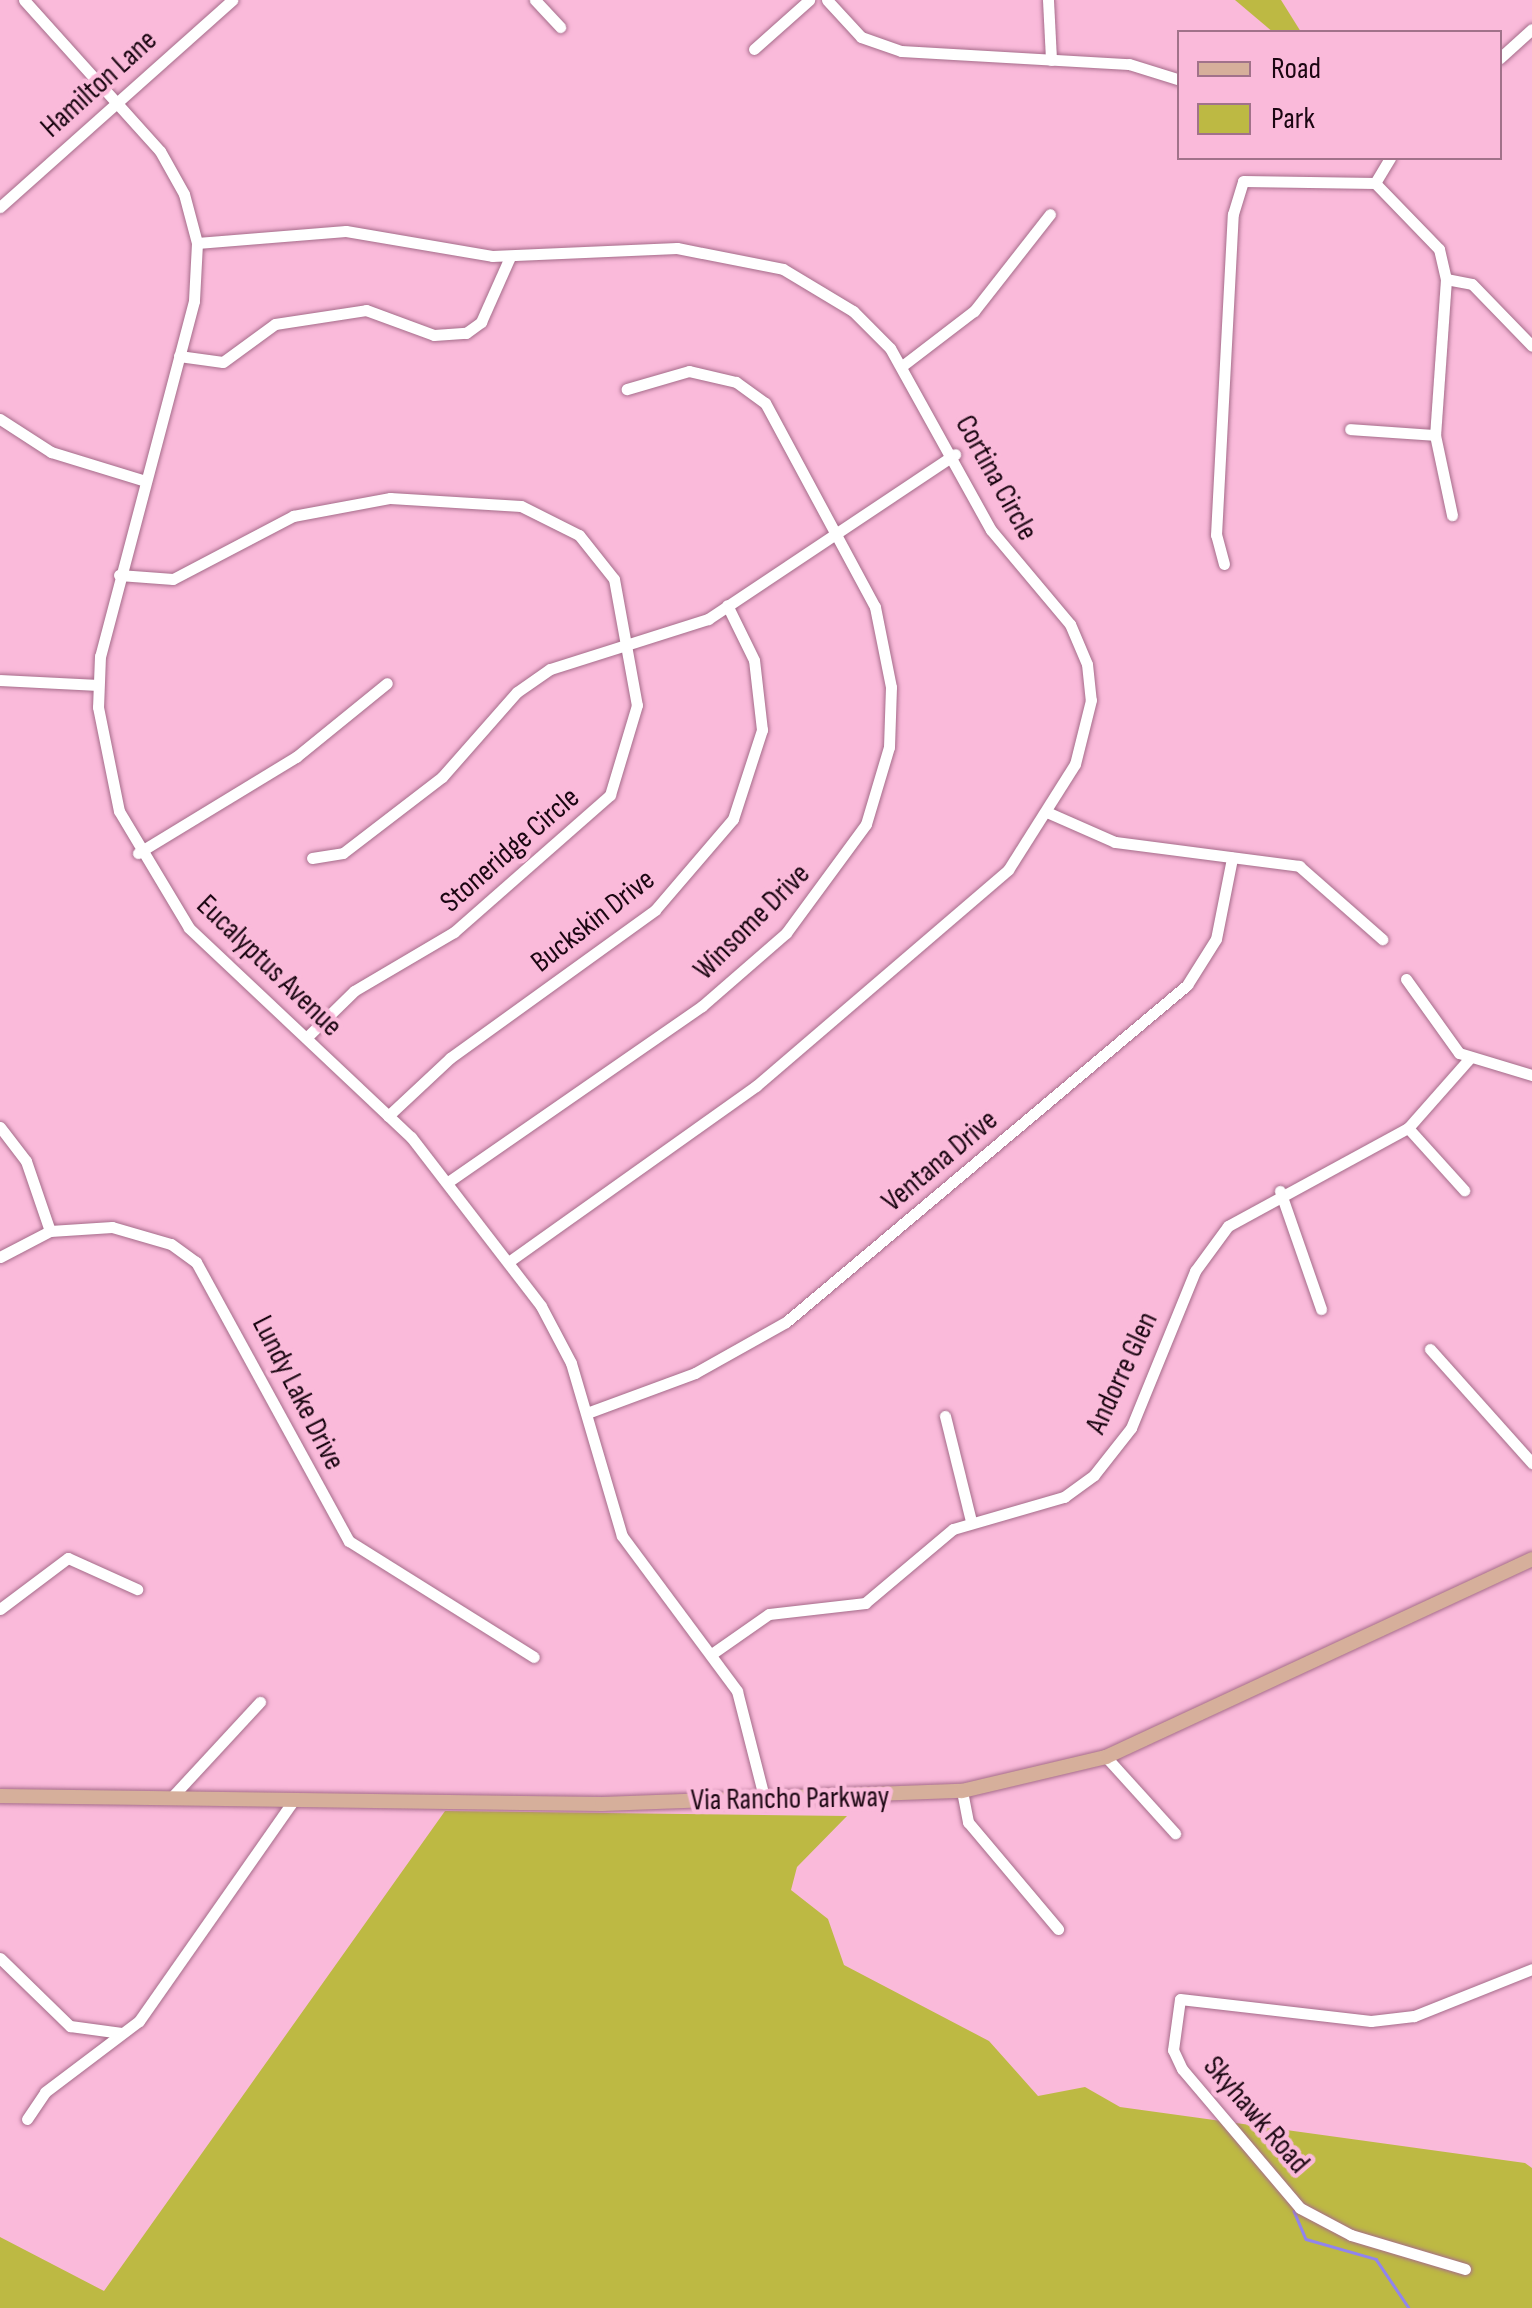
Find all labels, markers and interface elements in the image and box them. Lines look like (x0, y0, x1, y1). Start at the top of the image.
street label: Hamilton Lane (34, 23, 164, 145)
legend (1177, 30, 1502, 160)
text: Road (1271, 51, 1321, 87)
text: Park (1271, 101, 1315, 137)
street label: Cortina Circle (947, 409, 1045, 547)
street label: Stoneridge Circle (433, 780, 587, 920)
street label: Winsome Drive (686, 856, 818, 988)
street label: Buckskin Drive (524, 862, 662, 980)
street label: Eucalyptus Avenue (189, 888, 349, 1044)
street label: Ventana Drive (875, 1102, 1005, 1220)
street label: Andorre Glen (1078, 1306, 1166, 1440)
street label: Lundy Lake Drive (244, 1310, 352, 1476)
street label: Via Rancho Parkway (690, 1779, 890, 1819)
street label: Skyhawk Road (1195, 2049, 1317, 2181)

